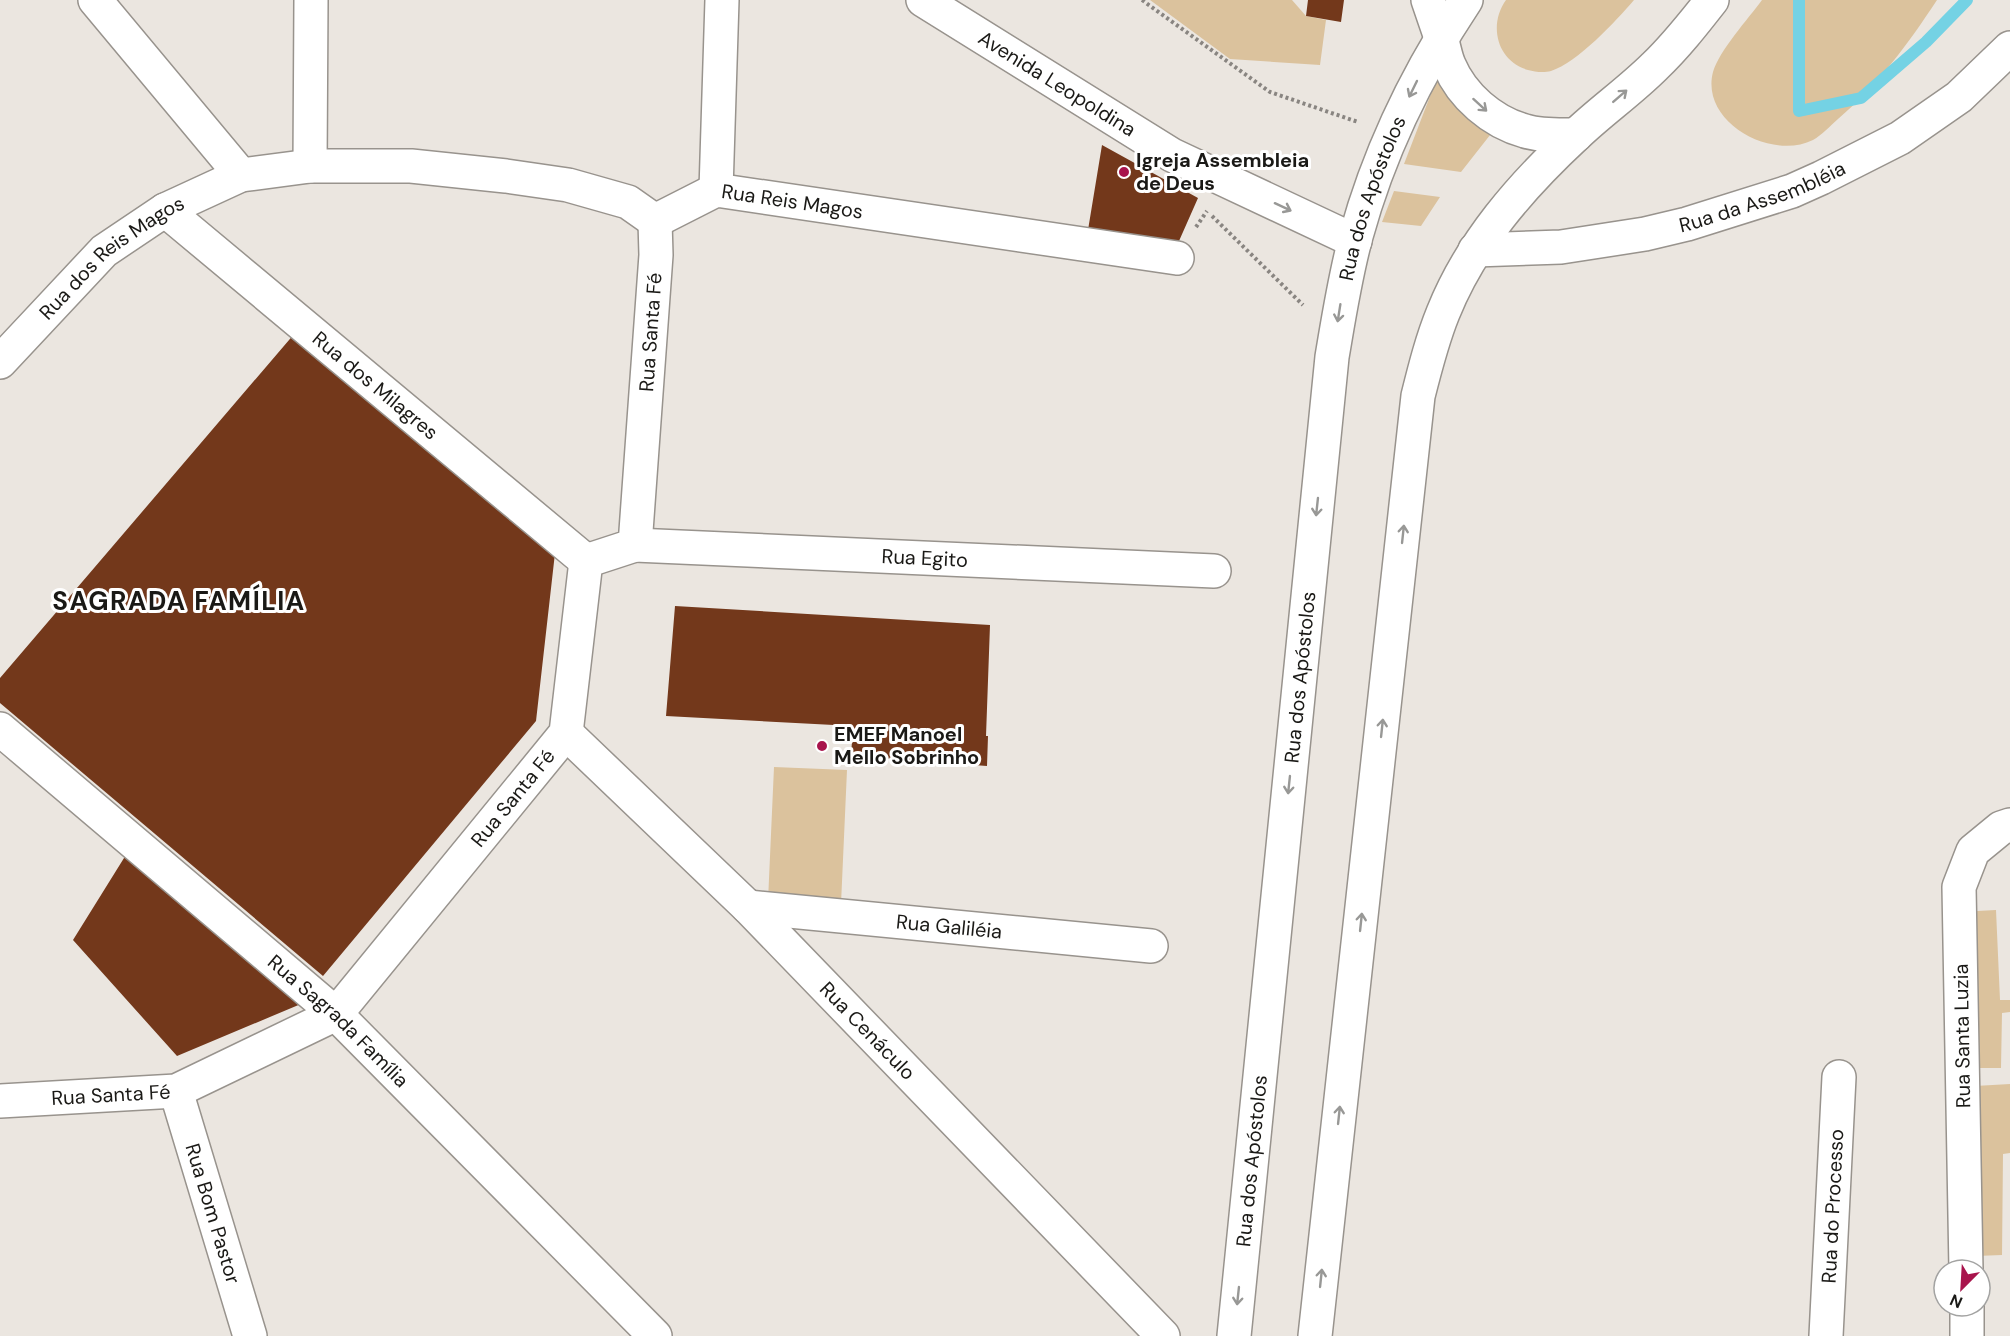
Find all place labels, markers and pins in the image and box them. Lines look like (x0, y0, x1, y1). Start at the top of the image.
place label: Igreja Assembleia de Deus (1136, 147, 1309, 196)
marker: Igreja Assembleia de Deus (1117, 165, 1131, 179)
place label: EMEF Manoel Mello Sobrinho (834, 721, 979, 770)
marker: EMEF Manoel Mello Sobrinho (815, 739, 829, 753)

